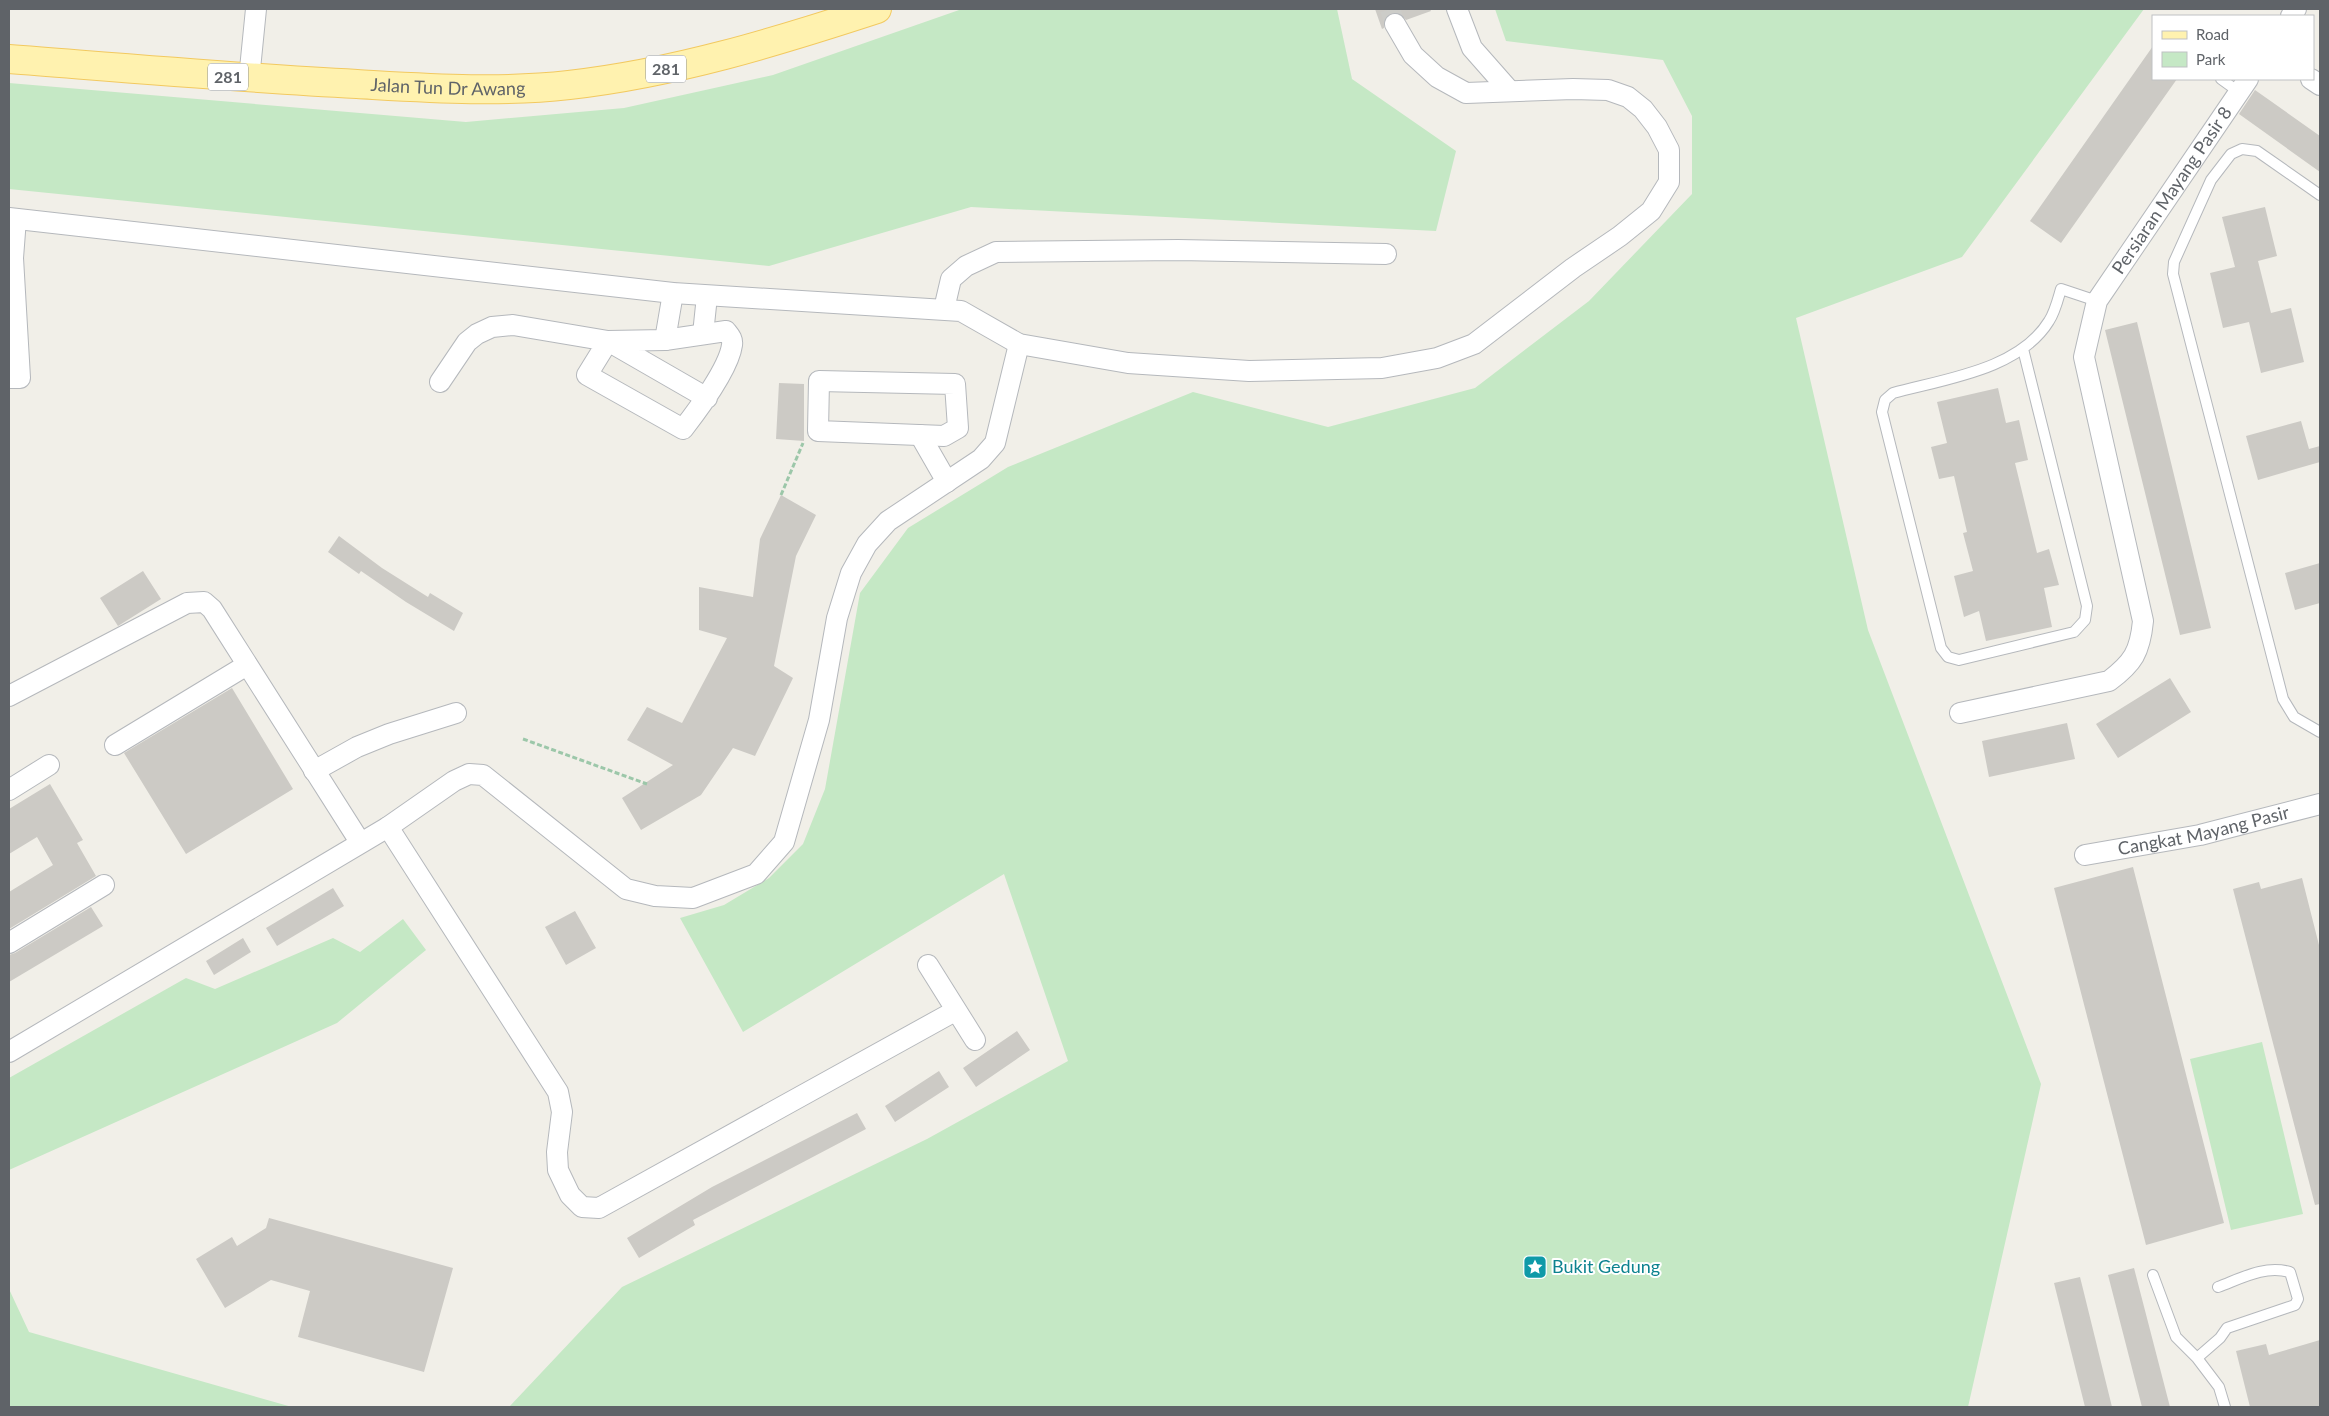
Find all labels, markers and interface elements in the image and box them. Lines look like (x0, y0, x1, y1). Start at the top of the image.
legend (2152, 15, 2314, 80)
text: Road (2196, 25, 2229, 43)
text: Park (2196, 50, 2226, 68)
road number: 281 (646, 56, 686, 82)
road number: 281 (208, 64, 248, 90)
street label: Jalan Tun Dr Awang (370, 73, 526, 99)
street label: Persiaran Mayang Pasir 8 (2107, 102, 2236, 278)
street label: Cangkat Mayang Pasir (2116, 800, 2292, 859)
place icon: Bukit Gedung (1522, 1254, 1548, 1280)
place label: Bukit Gedung (1552, 1255, 1660, 1277)

